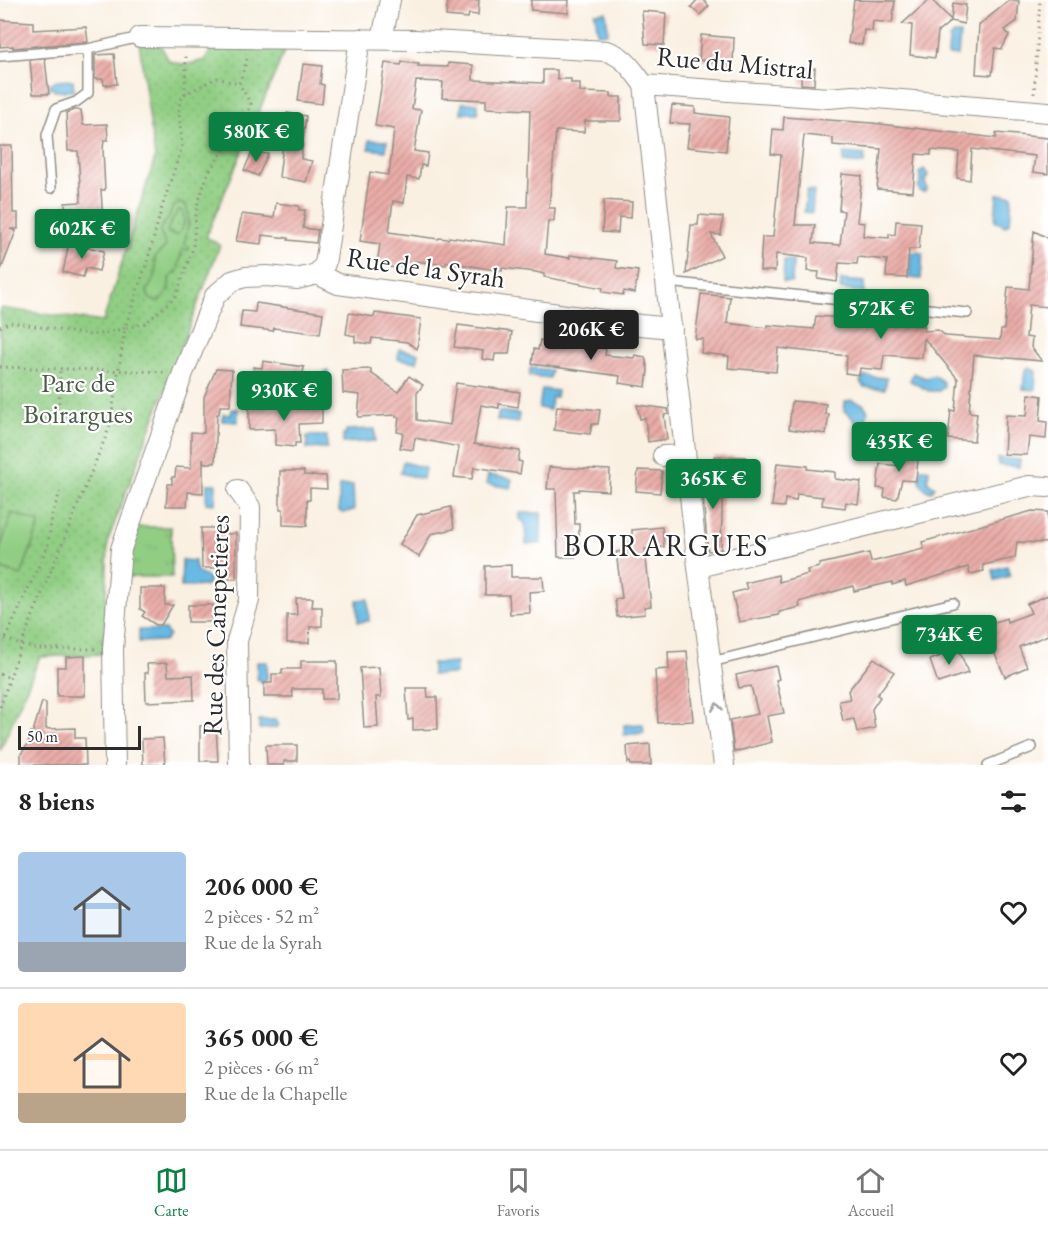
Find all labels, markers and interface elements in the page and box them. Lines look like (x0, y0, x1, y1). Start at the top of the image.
street label: Rue du Mistral (655, 38, 815, 87)
pin: 580K € (207, 112, 305, 163)
text: 580K € (223, 118, 289, 144)
pin: 602K € (33, 209, 131, 260)
text: 602K € (49, 215, 115, 241)
street label: Rue de la Syrah (345, 239, 508, 296)
pin: 572K € (832, 289, 930, 340)
text: 572K € (848, 295, 914, 321)
pin: 206K € (542, 310, 640, 361)
text: 206K € (558, 316, 624, 342)
park label: Parc de Boirargues (23, 365, 133, 431)
pin: 930K € (235, 371, 333, 422)
text: 930K € (251, 377, 317, 403)
pin: 435K € (850, 422, 948, 473)
text: 435K € (866, 428, 932, 454)
pin: 365K € (664, 459, 762, 510)
text: 365K € (680, 465, 746, 491)
street label: Rue des Canepetieres (194, 514, 237, 736)
district label: BOIRARGUES (563, 526, 769, 565)
pin: 734K € (900, 615, 998, 666)
text: 734K € (916, 621, 982, 647)
one-way arrow (711, 702, 723, 712)
scale bar (18, 723, 141, 750)
text: 50 m (27, 726, 58, 747)
text: 8 biens (18, 784, 95, 818)
icon: filters (997, 785, 1030, 818)
text: 206 000 € (204, 869, 318, 903)
icon: home (66, 876, 138, 948)
icon: heart (997, 896, 1030, 929)
text: 2 pièces · 52 m² (204, 903, 319, 929)
text: Rue de la Syrah (204, 929, 322, 955)
text: 365 000 € (204, 1020, 318, 1054)
icon: home (66, 1027, 138, 1099)
icon: heart (997, 1047, 1030, 1080)
text: 2 pièces · 66 m² (204, 1054, 319, 1080)
text: Rue de la Chapelle (204, 1080, 347, 1106)
tab: Carte (154, 1164, 188, 1221)
tab: Favoris (497, 1164, 539, 1221)
tab: Accueil (848, 1164, 894, 1221)

